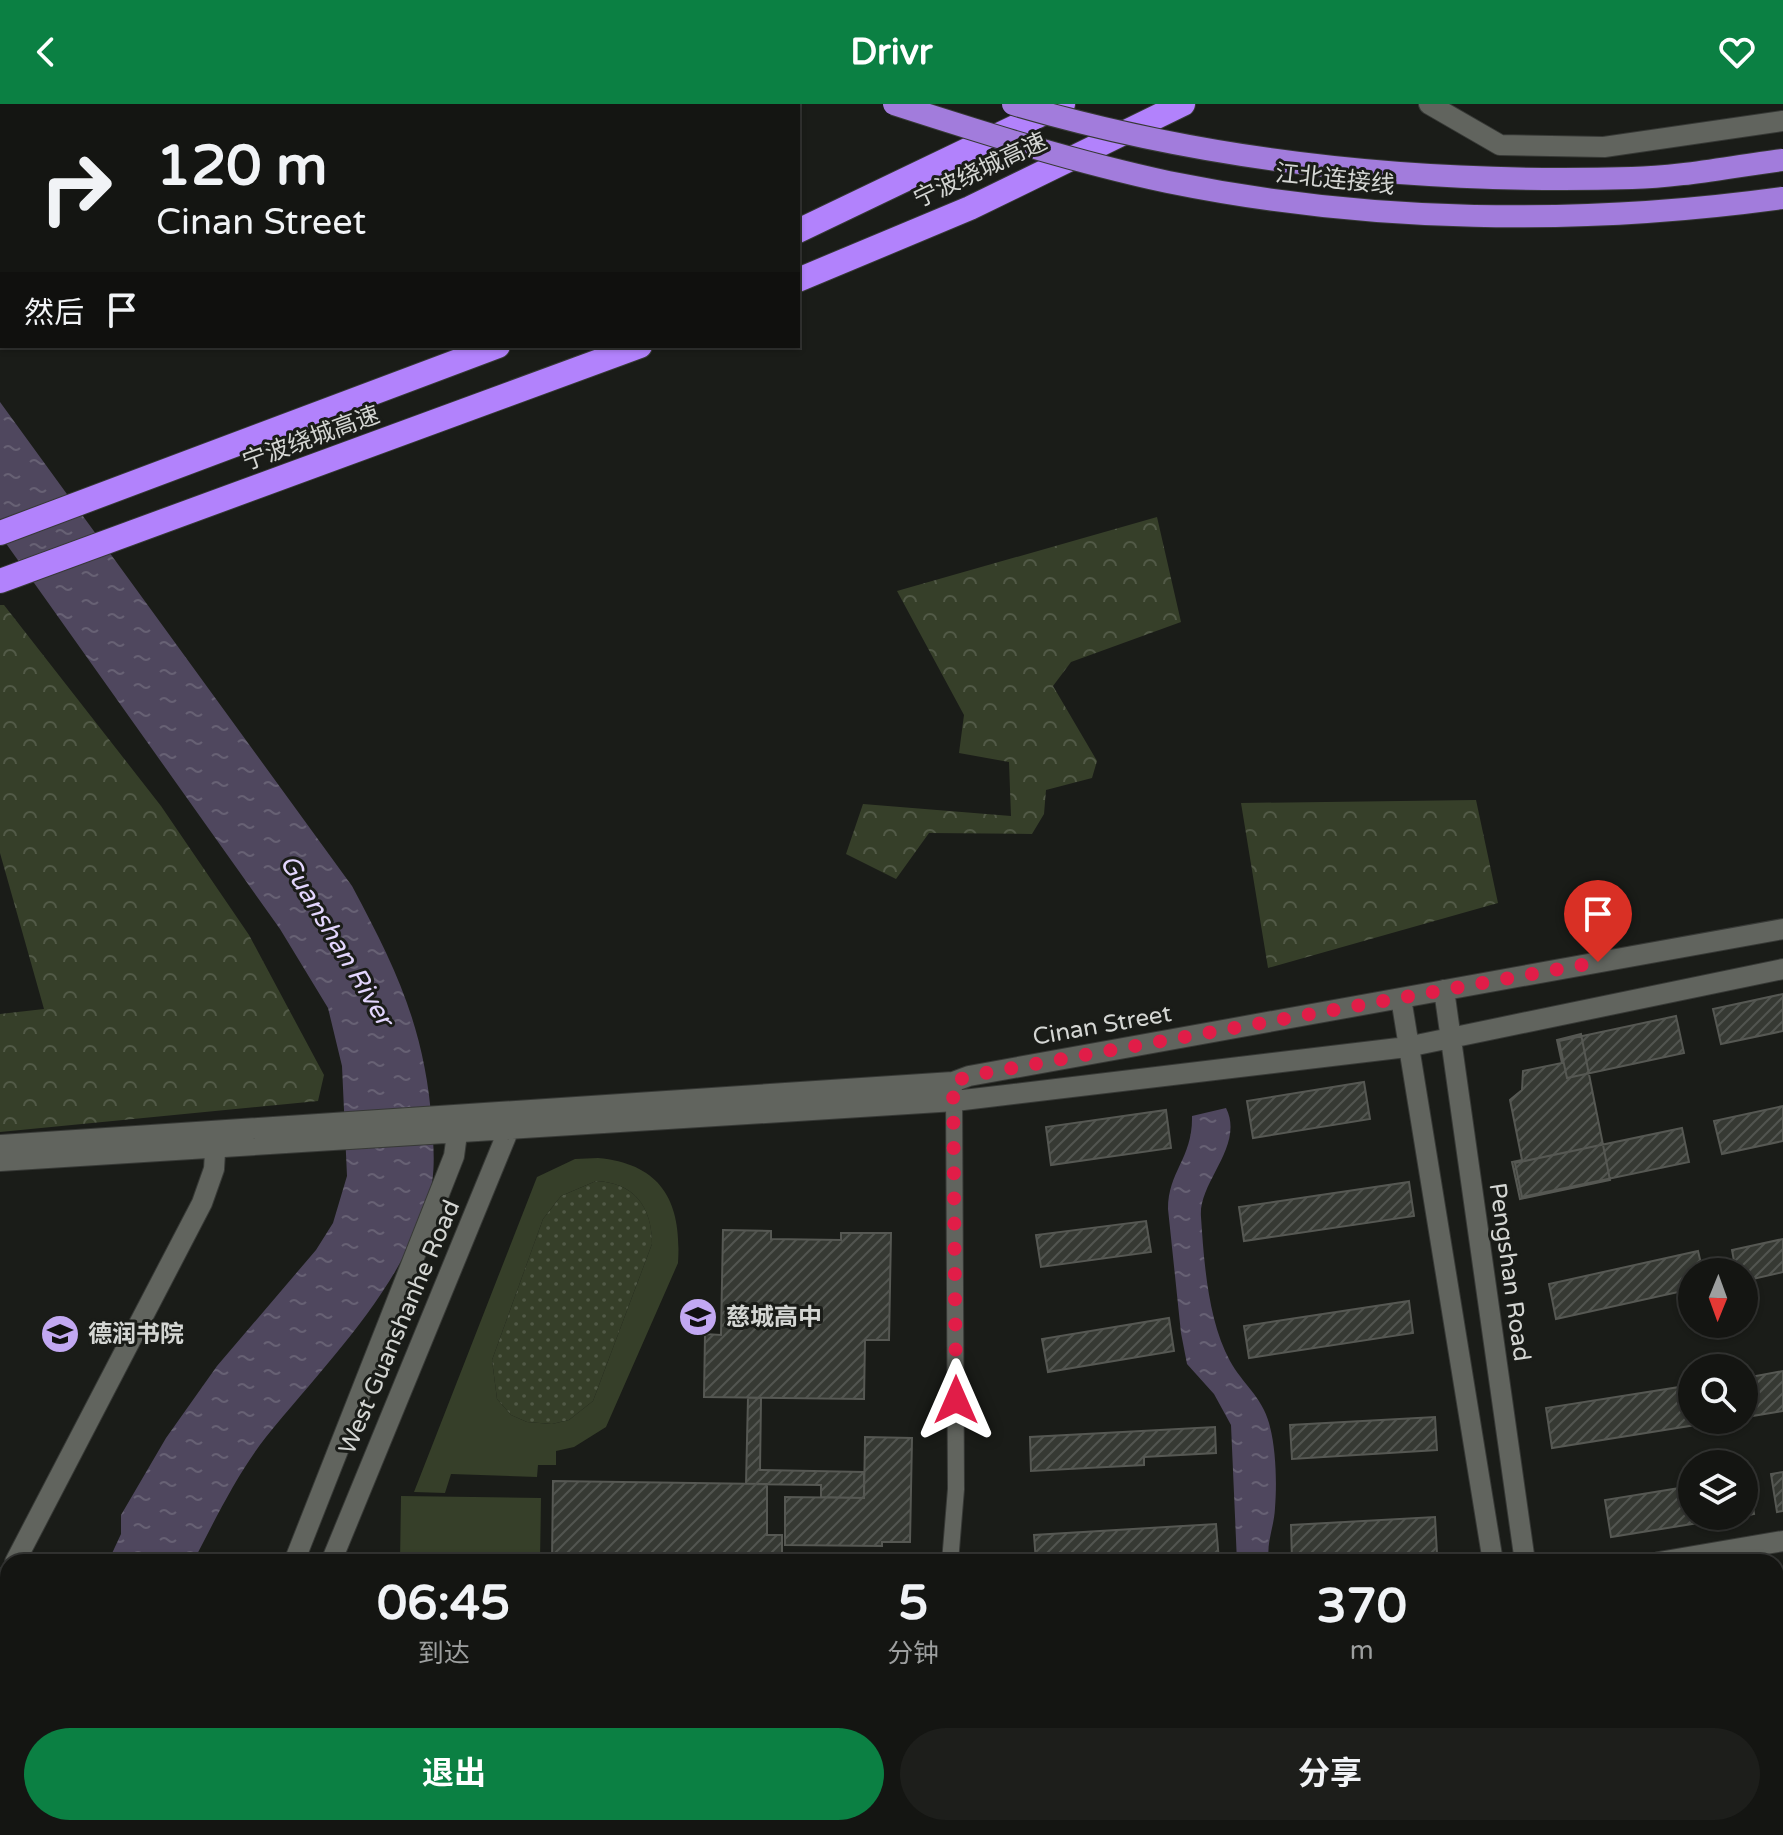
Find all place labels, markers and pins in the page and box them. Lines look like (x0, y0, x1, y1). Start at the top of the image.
pin (1564, 880, 1632, 962)
school or university icon: 慈城高中 (677, 1296, 719, 1338)
place label: 慈城高中 (726, 1303, 822, 1332)
school or university icon: 德润书院 (39, 1313, 81, 1355)
place label: 德润书院 (88, 1320, 184, 1349)

